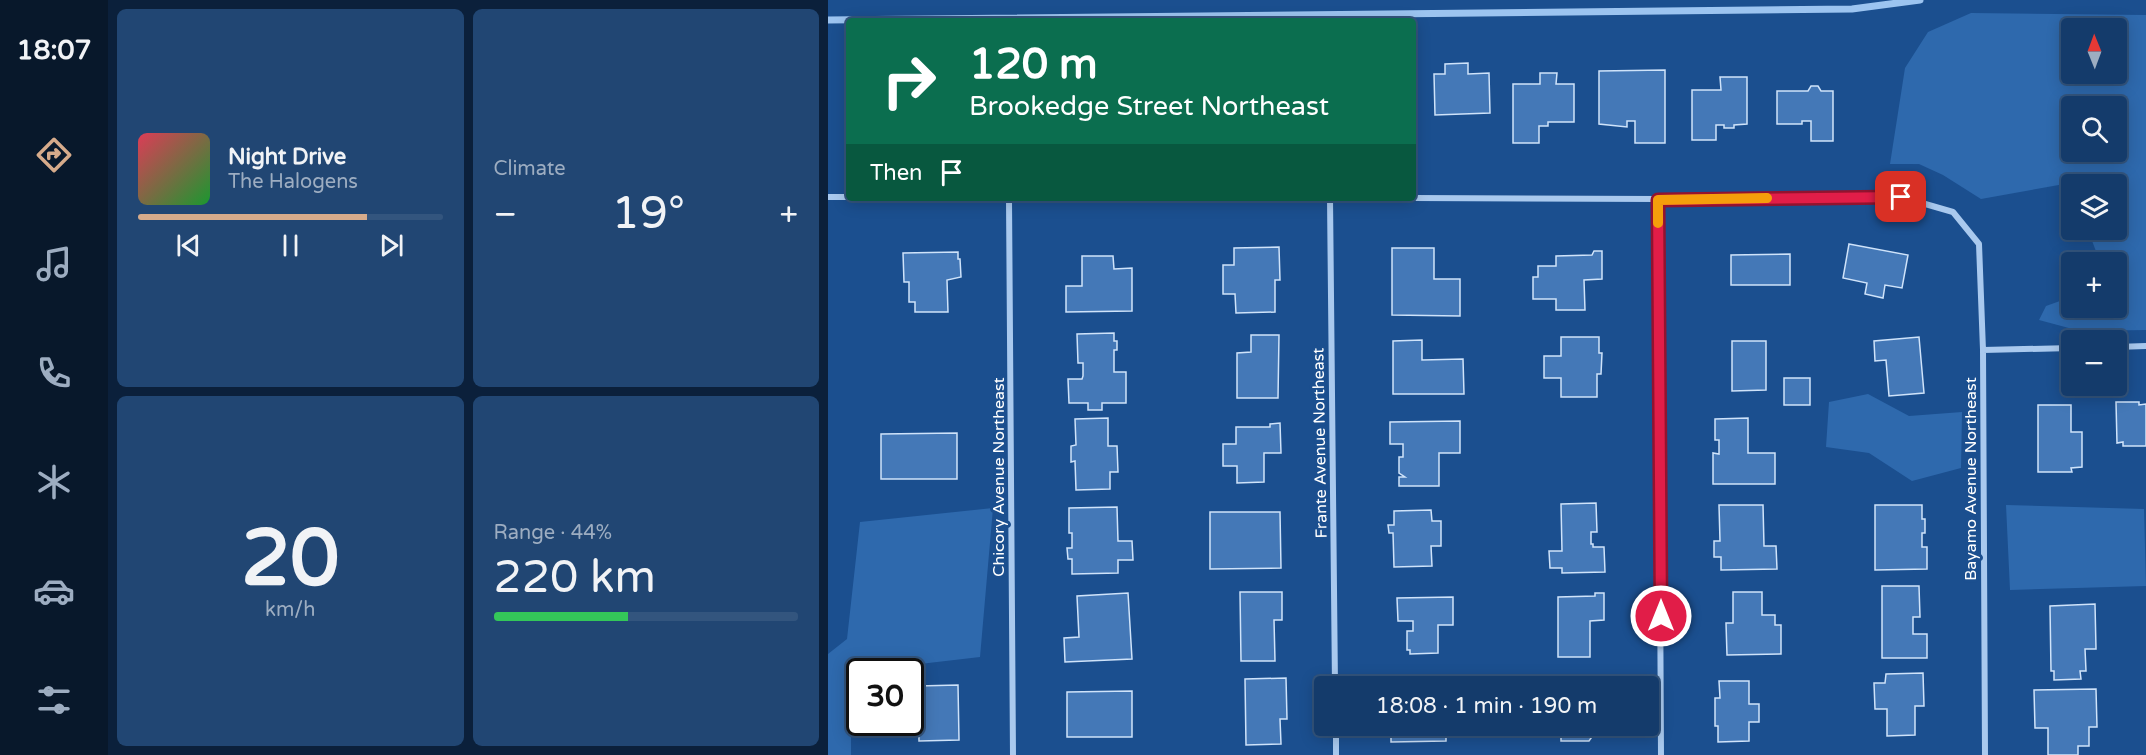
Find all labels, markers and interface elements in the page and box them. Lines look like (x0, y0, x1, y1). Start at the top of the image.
north arrow (2061, 18, 2127, 84)
map controls (2061, 18, 2127, 396)
text: 18:07 (17, 34, 91, 67)
text: 120 m (969, 39, 1098, 90)
icon: right (870, 42, 948, 120)
text: Brookedge Street Northeast (969, 90, 1329, 123)
button: search (2061, 96, 2127, 162)
icon: directions (33, 134, 75, 176)
text: Night Drive (228, 144, 346, 170)
icon: arrive (935, 156, 968, 189)
text: Climate (494, 157, 566, 181)
text: Then (870, 160, 923, 186)
text: The Halogens (228, 170, 358, 194)
pin (1875, 171, 1926, 222)
button: layers (2061, 174, 2127, 240)
icon: arrive (1884, 180, 1917, 213)
text: 19° (611, 187, 685, 241)
text: − (494, 195, 517, 234)
text: + (779, 195, 798, 234)
icon: previous (172, 229, 205, 262)
icon: pause (274, 229, 307, 262)
icon: next (375, 229, 408, 262)
icon: music (33, 243, 75, 285)
button: + (2061, 252, 2127, 318)
button: − (2061, 330, 2127, 396)
street label: Frante Avenue Northeast (1308, 347, 1332, 539)
icon: phone (33, 352, 75, 394)
street label: Chicory Avenue Northeast (989, 377, 1009, 577)
street label: Bayamo Avenue Northeast (1961, 377, 1981, 581)
icon: climate (33, 461, 75, 503)
text: 20 (241, 512, 339, 606)
text: Range · 44% (494, 521, 612, 545)
text: 220 km (494, 551, 656, 605)
icon: car (33, 570, 75, 612)
position arrow (1629, 584, 1693, 648)
text: km/h (265, 598, 315, 622)
speed limit sign: 30 (846, 658, 924, 736)
icon: filters (33, 679, 75, 721)
text: 18:08 · 1 min · 190 m (1376, 693, 1597, 719)

